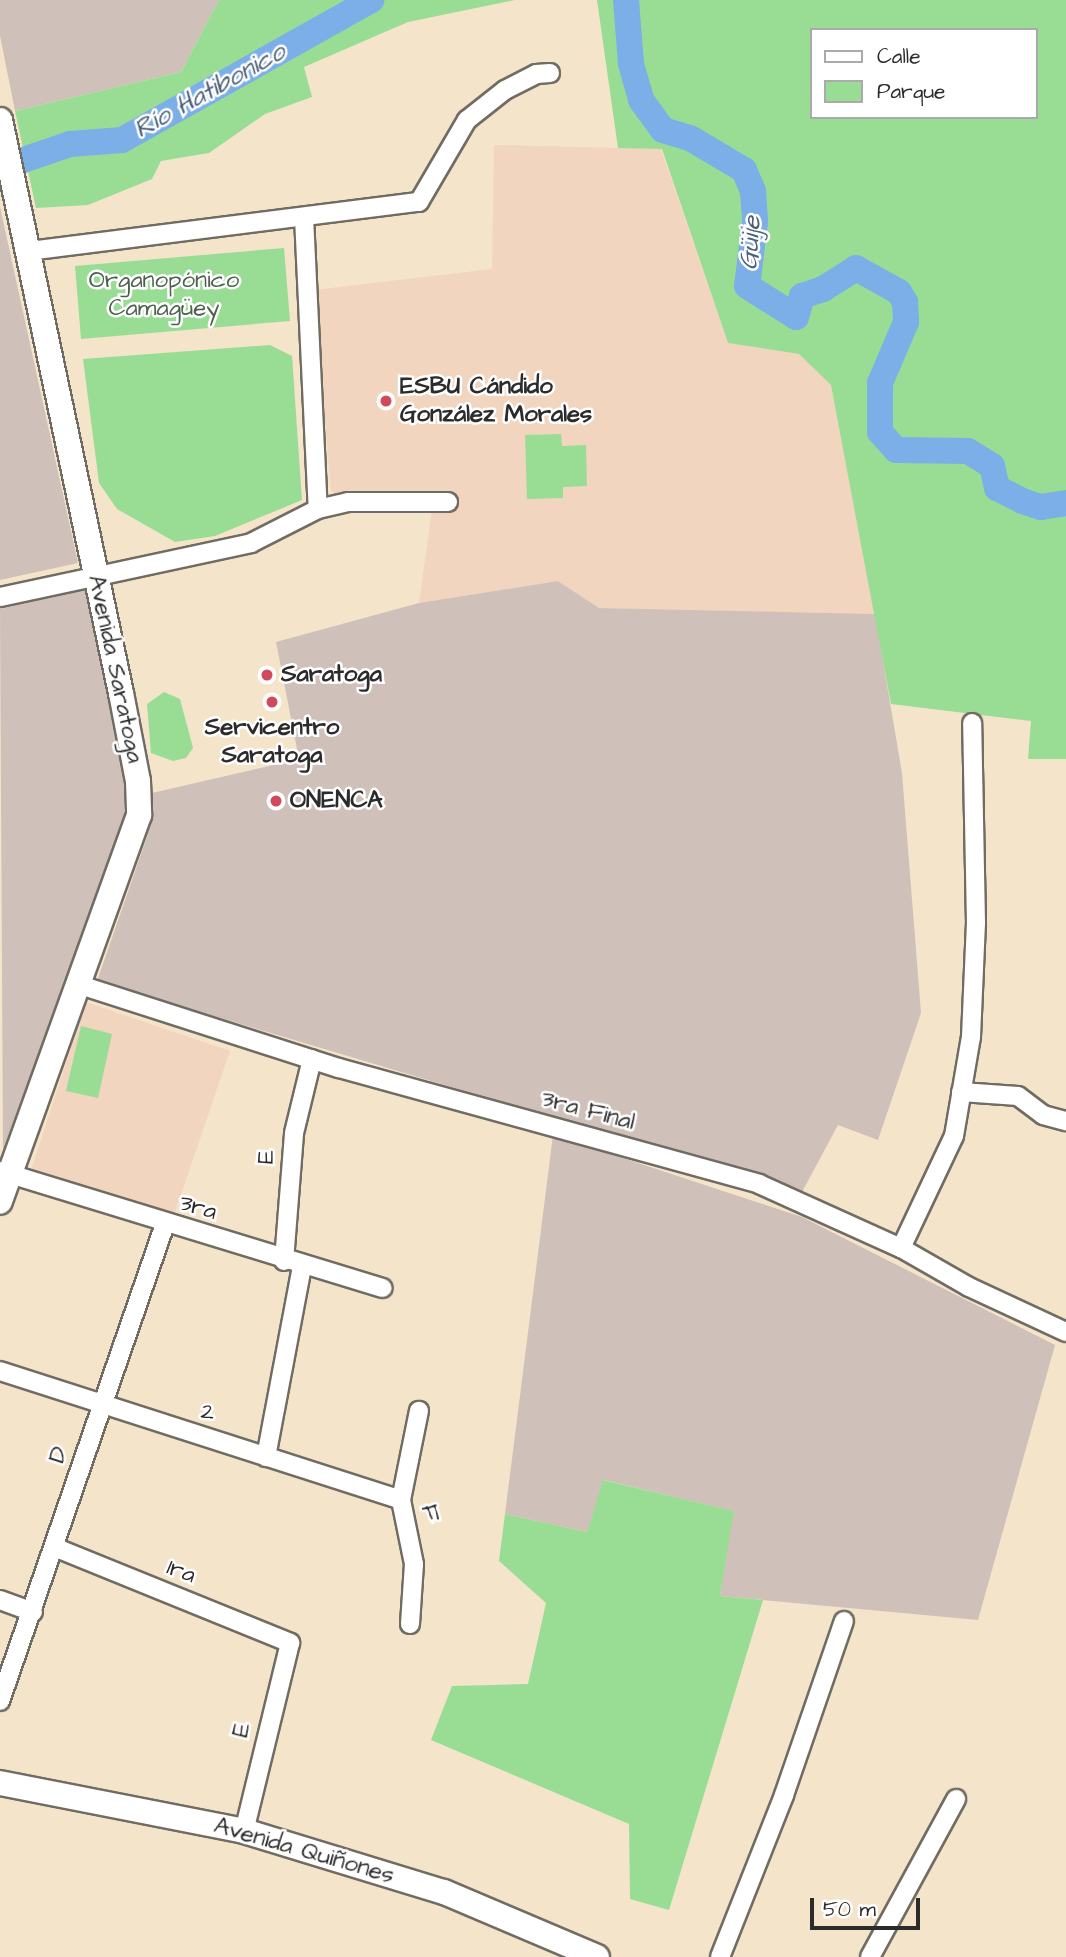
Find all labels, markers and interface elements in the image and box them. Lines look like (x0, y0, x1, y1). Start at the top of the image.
legend (810, 28, 1038, 119)
water label: Río Hatibonico (129, 37, 291, 145)
text: Calle (877, 42, 921, 71)
text: Parque (877, 77, 945, 106)
water label: Güije (734, 215, 768, 271)
park label: Organopónico Camagüey (89, 267, 239, 323)
place label: ESBU Cándido González Morales (400, 373, 592, 429)
marker: ESBU Cándido González Morales (378, 393, 394, 409)
street label: Avenida Saratoga (81, 572, 149, 766)
place label: Saratoga (281, 661, 382, 689)
marker: Saratoga (259, 667, 275, 683)
marker: Servicentro Saratoga (264, 694, 280, 710)
place label: Servicentro Saratoga (205, 714, 339, 770)
place label: ONENCA (290, 787, 383, 815)
marker: ONENCA (268, 793, 284, 809)
street label: 3ra Final (538, 1085, 638, 1137)
street label: E (252, 1149, 282, 1165)
street label: 3ra (176, 1189, 220, 1227)
street label: 2 (197, 1397, 219, 1429)
street label: D (43, 1443, 75, 1467)
street label: F (413, 1502, 445, 1524)
street label: 1ra (163, 1553, 199, 1591)
street label: E (226, 1720, 258, 1740)
street label: Avenida Quiñones (211, 1812, 397, 1890)
scale bar (814, 1884, 924, 1928)
text: 50 m (823, 1895, 876, 1924)

